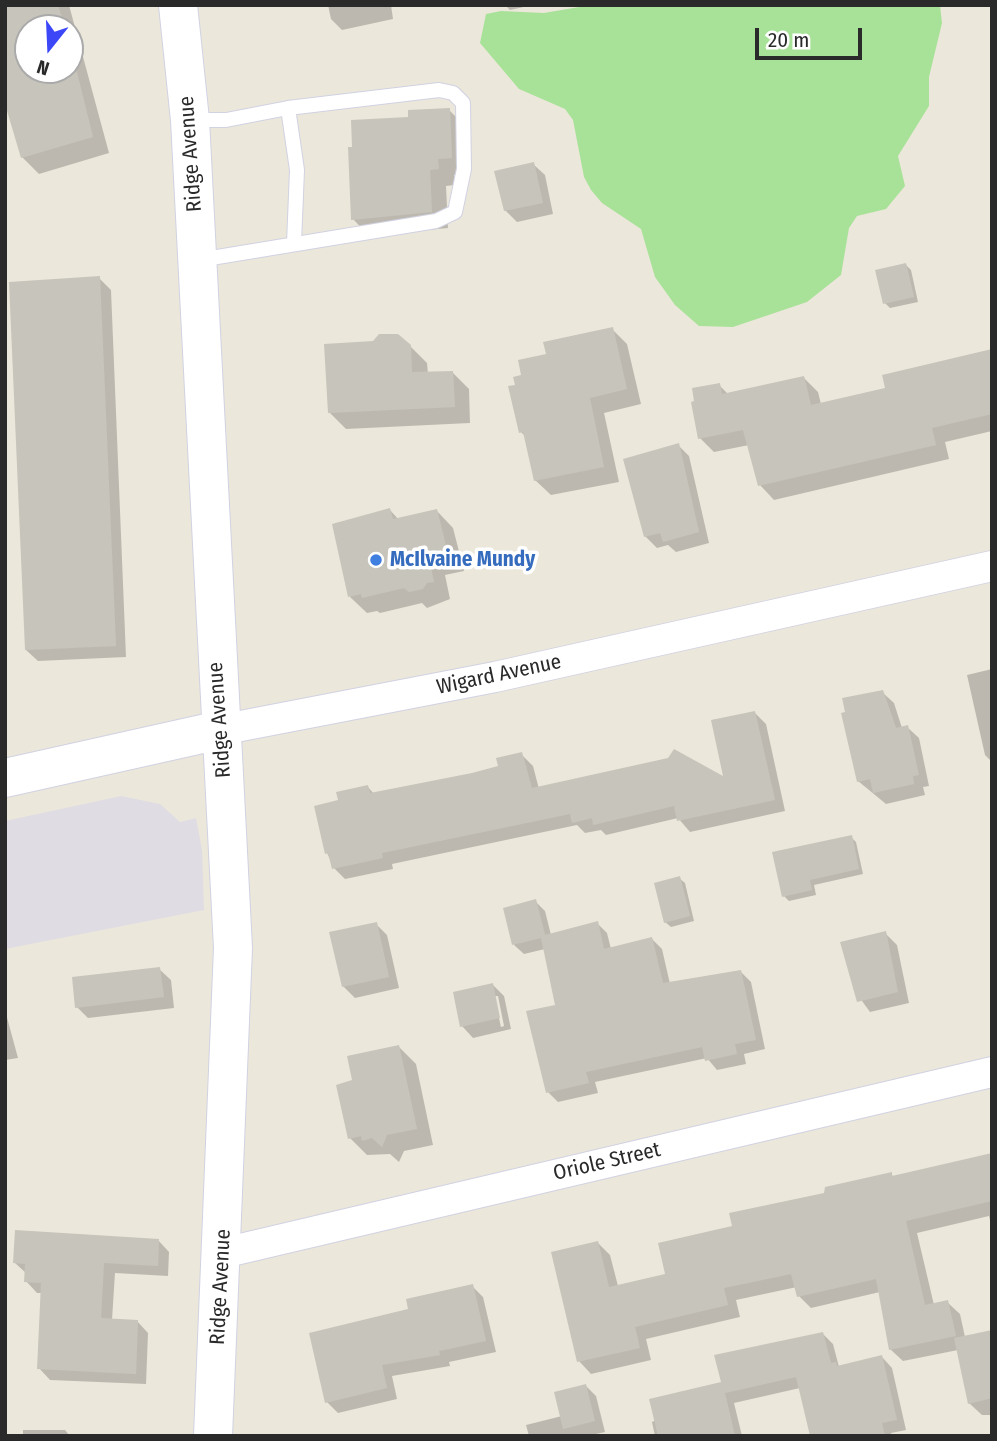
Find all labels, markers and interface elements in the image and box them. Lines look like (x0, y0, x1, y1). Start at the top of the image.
north arrow (14, 14, 84, 84)
scale bar (759, 14, 866, 58)
text: 20 m (768, 27, 809, 53)
text: N (34, 55, 52, 80)
street label: Ridge Avenue (174, 95, 208, 213)
place label: McIlvaine Mundy (390, 547, 535, 573)
marker: McIlvaine Mundy (368, 552, 384, 568)
street label: Wigard Avenue (434, 649, 564, 701)
street label: Ridge Avenue (203, 661, 237, 779)
street label: Oriole Street (551, 1137, 663, 1187)
street label: Ridge Avenue (205, 1228, 237, 1346)

